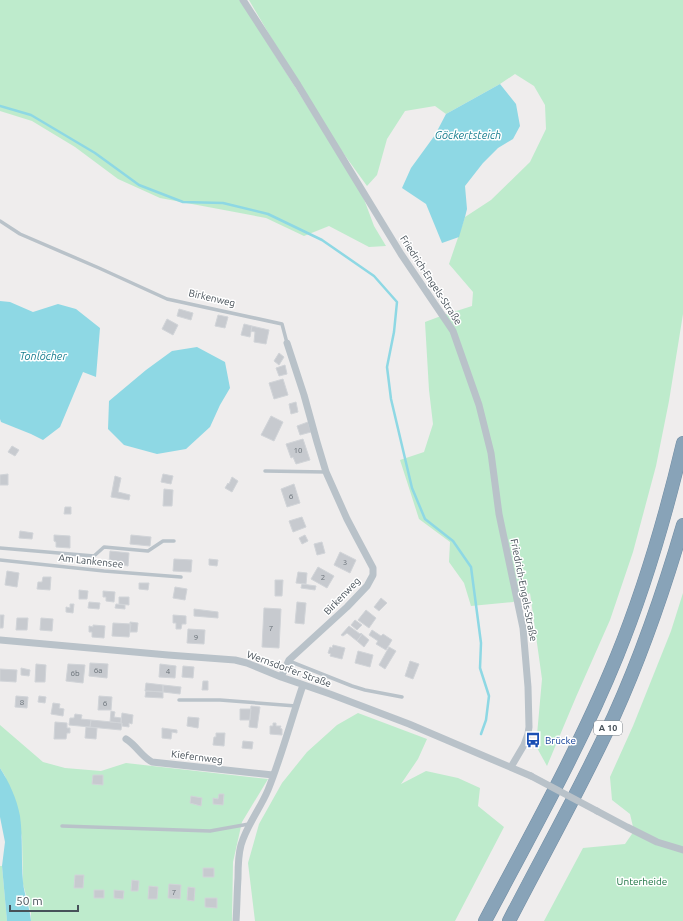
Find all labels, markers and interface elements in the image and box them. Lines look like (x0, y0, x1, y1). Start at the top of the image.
water label: Göckertsteich (435, 129, 501, 141)
street label: Friedrich-Engels-Straße (398, 233, 464, 327)
street label: Birkenweg (188, 287, 236, 309)
water label: Tonlöcher (19, 350, 67, 362)
house number: 10 (293, 446, 303, 455)
house number: 6 (289, 492, 294, 501)
street label: Friedrich-Engels-Straße (509, 538, 539, 642)
street label: Am Lankensee (58, 552, 124, 570)
house number: 3 (343, 558, 347, 567)
house number: 2 (321, 573, 325, 582)
street label: Birkenweg (321, 575, 363, 617)
house number: 7 (269, 624, 273, 633)
house number: 9 (194, 633, 198, 642)
street label: Wernsdorfer Straße (245, 649, 333, 689)
house number: 6a (94, 666, 102, 675)
house number: 4 (166, 667, 171, 676)
house number: 6b (70, 669, 80, 678)
house number: 8 (20, 698, 25, 707)
house number: 6 (103, 699, 108, 708)
road number: A 10 (594, 721, 622, 735)
bus stop icon: Brücke (524, 731, 542, 749)
place label: Brücke (545, 735, 576, 746)
street label: Kiefernweg (170, 748, 224, 766)
park label: Unterheide (617, 876, 667, 887)
scale bar (10, 887, 78, 913)
house number: 7 (172, 888, 176, 897)
text: 50 m (16, 894, 43, 907)

